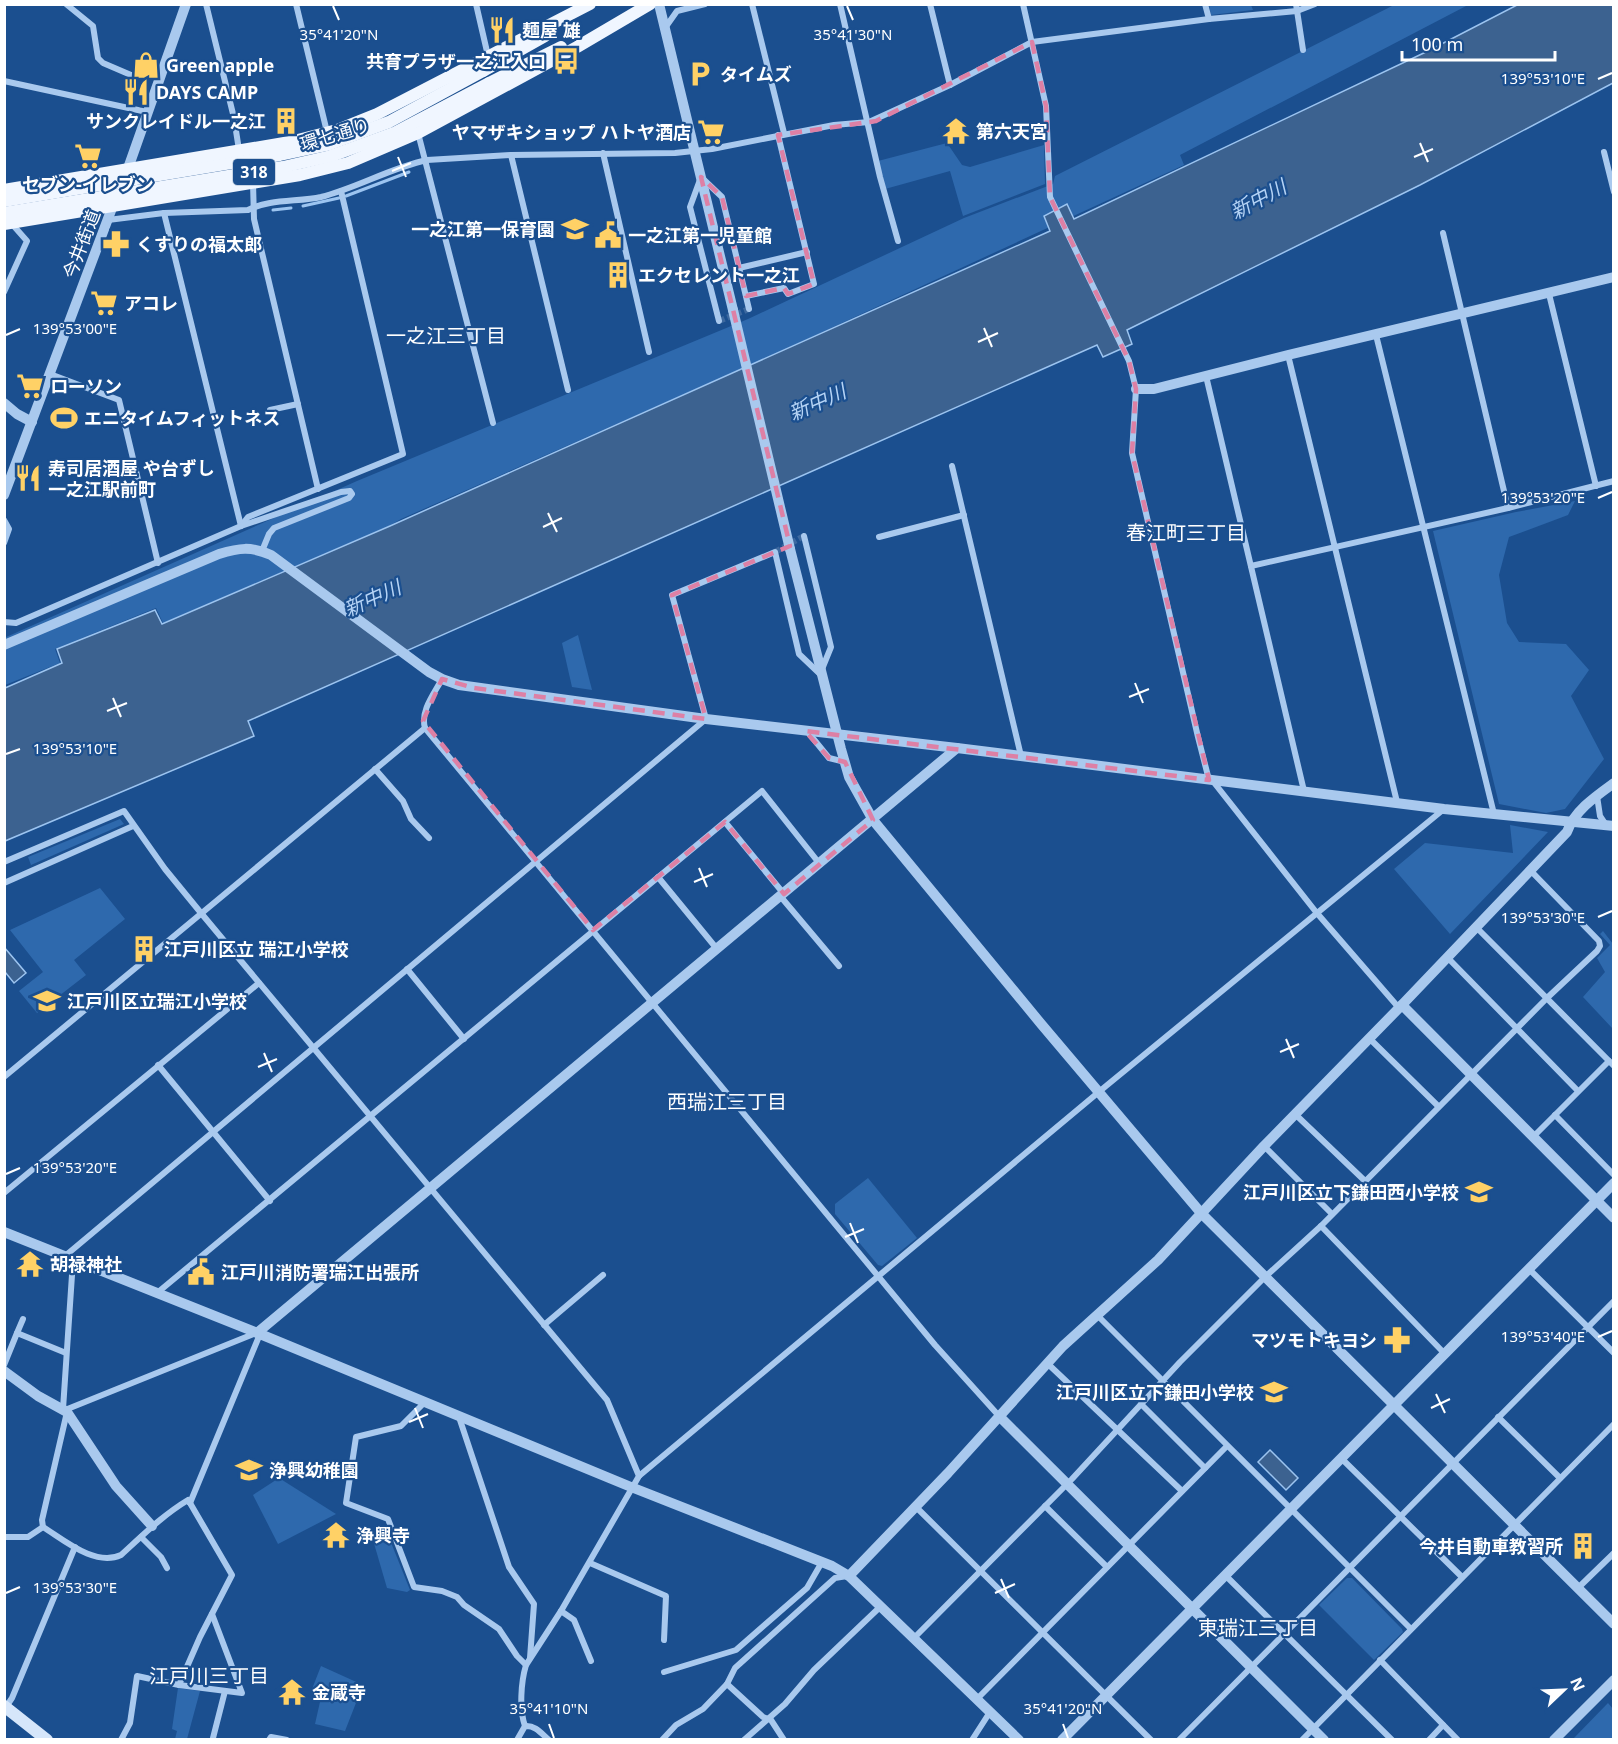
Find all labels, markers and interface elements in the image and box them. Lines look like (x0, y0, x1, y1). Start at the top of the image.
restaurant icon: 麺屋 雄 (487, 15, 517, 45)
place label: 麺屋 雄 (522, 18, 581, 42)
text: 35°41'20"N (300, 24, 378, 44)
text: 35°41'30"N (814, 24, 892, 44)
scale bar (1402, 24, 1555, 62)
text: 100 m (1411, 32, 1463, 56)
bus stop icon: 共育プラザ一之江入口 (551, 46, 581, 76)
place label: 共育プラザ一之江入口 (366, 49, 546, 73)
shop icon: Green apple (131, 50, 161, 80)
place label: Green apple (166, 53, 274, 77)
parking icon: タイムズ (685, 59, 715, 89)
place label: タイムズ (720, 62, 792, 86)
text: 139°53'10"E (1501, 68, 1585, 88)
restaurant icon: DAYS CAMP (121, 77, 151, 107)
place label: DAYS CAMP (156, 80, 258, 104)
building icon: サンクレイドル一之江 (271, 106, 301, 136)
place label: サンクレイドル一之江 (86, 109, 266, 133)
street label: 環七通り (297, 112, 373, 156)
temple icon: 第六天宮 (941, 116, 971, 146)
supermarket icon: ヤマザキショップ ハトヤ酒店 (696, 117, 726, 147)
place label: 第六天宮 (976, 119, 1048, 143)
place label: ヤマザキショップ ハトヤ酒店 (452, 120, 691, 144)
supermarket icon: セブン-イレブン (73, 141, 103, 171)
road number: 318 (233, 159, 275, 185)
place label: セブン-イレブン (22, 172, 154, 196)
water label: 新中川 (1225, 172, 1293, 225)
street label: 今井街道 (57, 206, 105, 282)
school or university icon: 一之江第一保育園 (560, 214, 590, 244)
place label: 一之江第一保育園 (411, 217, 555, 241)
public building icon: 一之江第一児童館 (593, 220, 623, 250)
place label: 一之江第一児童館 (628, 223, 772, 247)
pharmacy icon: くすりの福太郎 (101, 229, 131, 259)
place label: くすりの福太郎 (136, 232, 262, 256)
building icon: エクセレント一之江 (603, 260, 633, 290)
place label: エクセレント一之江 (638, 263, 800, 287)
supermarket icon: アコレ (89, 288, 119, 318)
place label: アコレ (124, 291, 178, 315)
text: 139°53'00"E (33, 318, 117, 338)
district label: 一之江三丁目 (386, 322, 506, 349)
supermarket icon: ローソン (15, 371, 45, 401)
place label: ローソン (50, 374, 122, 398)
water label: 新中川 (784, 377, 852, 427)
sports icon: エニタイムフィットネス (49, 403, 79, 433)
place label: エニタイムフィットネス (84, 406, 280, 430)
place label: 寿司居酒屋 や台ずし 一之江駅前町 (48, 456, 215, 501)
restaurant icon: 寿司居酒屋 や台ずし 一之江駅前町 (13, 463, 43, 493)
text: 139°53'20"E (1501, 487, 1585, 507)
district label: 春江町三丁目 (1126, 519, 1246, 546)
water label: 新中川 (339, 573, 407, 623)
text: 139°53'10"E (33, 738, 117, 758)
text: 139°53'30"E (1501, 907, 1585, 927)
building icon: 江戸川区立 瑞江小学校 (129, 934, 159, 964)
place label: 江戸川区立 瑞江小学校 (164, 937, 349, 961)
school or university icon: 江戸川区立瑞江小学校 (32, 986, 62, 1016)
place label: 江戸川区立瑞江小学校 (67, 989, 247, 1013)
district label: 西瑞江三丁目 (667, 1088, 787, 1115)
text: 139°53'20"E (33, 1157, 117, 1177)
school or university icon: 江戸川区立下鎌田西小学校 (1464, 1177, 1494, 1207)
place label: 江戸川区立下鎌田西小学校 (1243, 1180, 1459, 1204)
temple icon: 胡禄神社 (15, 1249, 45, 1279)
place label: 胡禄神社 (50, 1252, 122, 1276)
public building icon: 江戸川消防署瑞江出張所 (186, 1257, 216, 1287)
place label: 江戸川消防署瑞江出張所 (221, 1260, 419, 1284)
pharmacy icon: マツモトキヨシ (1382, 1325, 1412, 1355)
text: 139°53'40"E (1501, 1326, 1585, 1346)
place label: マツモトキヨシ (1251, 1328, 1377, 1352)
school or university icon: 江戸川区立下鎌田小学校 (1259, 1377, 1289, 1407)
place label: 江戸川区立下鎌田小学校 (1056, 1380, 1254, 1404)
school or university icon: 浄興幼稚園 (234, 1455, 264, 1485)
place label: 浄興幼稚園 (269, 1458, 359, 1482)
temple icon: 浄興寺 (321, 1520, 351, 1550)
place label: 浄興寺 (356, 1523, 410, 1547)
building icon: 今井自動車教習所 (1568, 1531, 1598, 1561)
place label: 今井自動車教習所 (1419, 1534, 1563, 1558)
text: 139°53'30"E (33, 1577, 117, 1597)
district label: 東瑞江三丁目 (1198, 1614, 1318, 1641)
north arrow (1534, 1660, 1594, 1720)
district label: 江戸川三丁目 (149, 1662, 269, 1689)
text: N (1565, 1674, 1590, 1694)
temple icon: 金蔵寺 (277, 1677, 307, 1707)
place label: 金蔵寺 (312, 1680, 366, 1704)
text: 35°41'10"N (510, 1698, 588, 1718)
text: 35°41'20"N (1024, 1698, 1102, 1718)

